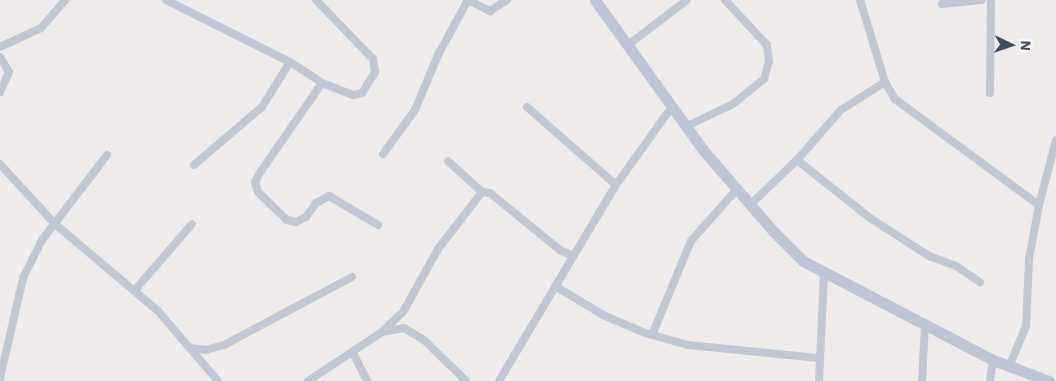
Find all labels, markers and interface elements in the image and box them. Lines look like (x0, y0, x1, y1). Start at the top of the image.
north arrow (986, 20, 1036, 70)
text: N (1018, 40, 1034, 51)

